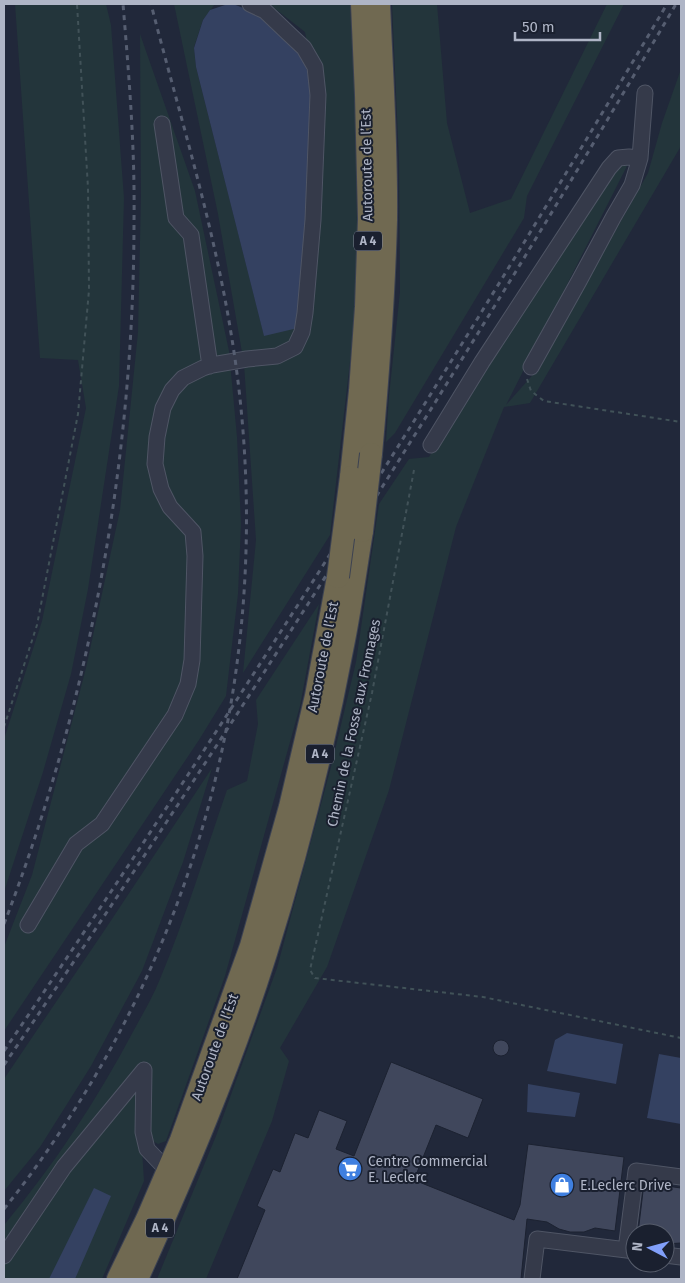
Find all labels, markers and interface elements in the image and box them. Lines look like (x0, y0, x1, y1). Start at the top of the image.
scale bar (515, 10, 600, 42)
text: 50 m (522, 18, 555, 36)
street label: Autoroute de l’Est (358, 108, 376, 221)
road number: A 4 (354, 232, 382, 250)
street label: Autoroute de l’Est (304, 599, 342, 714)
street label: Chemin de la Fosse aux Fromages (324, 617, 384, 828)
road number: A 4 (306, 744, 334, 764)
street label: Autoroute de l’Est (188, 990, 243, 1103)
place label: Centre Commercial E. Leclerc (368, 1153, 487, 1186)
supermarket icon: Centre Commercial E. Leclerc (337, 1156, 363, 1182)
shop icon: E.Leclerc Drive (549, 1172, 575, 1198)
place label: E.Leclerc Drive (580, 1177, 672, 1194)
road number: A 4 (146, 1218, 174, 1238)
north arrow (625, 1223, 675, 1273)
text: N (629, 1241, 647, 1252)

